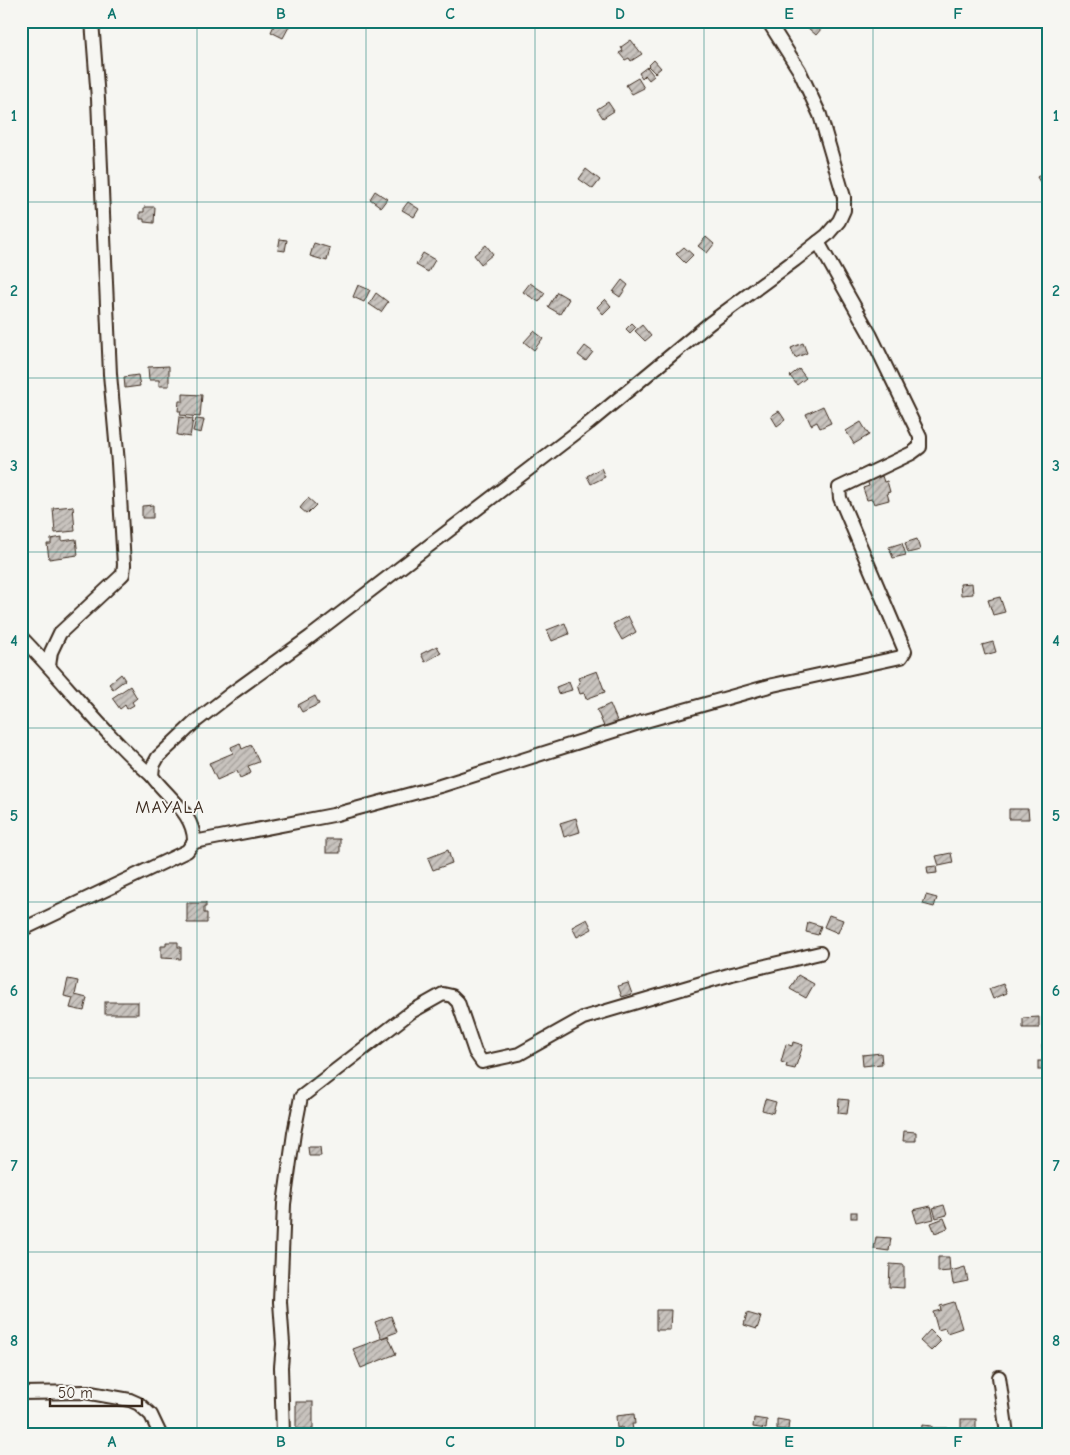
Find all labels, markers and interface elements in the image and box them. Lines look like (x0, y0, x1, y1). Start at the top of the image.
text: A (108, 5, 117, 23)
text: B (276, 5, 286, 23)
text: C (445, 5, 455, 23)
text: D (615, 5, 625, 23)
text: E (784, 5, 794, 23)
text: F (953, 5, 963, 23)
text: 1 (11, 107, 17, 125)
text: 1 (1053, 107, 1059, 125)
text: 2 (10, 282, 18, 300)
text: 2 (1052, 282, 1060, 300)
text: 3 (10, 457, 18, 475)
text: 3 (1052, 457, 1060, 475)
text: 4 (10, 632, 18, 650)
text: 4 (1052, 632, 1060, 650)
district label: MAYALA (135, 797, 205, 818)
text: 5 (10, 807, 18, 825)
text: 5 (1052, 807, 1060, 825)
text: 6 (10, 982, 18, 1000)
text: 6 (1052, 982, 1060, 1000)
text: 7 (10, 1157, 18, 1175)
text: 7 (1052, 1157, 1060, 1175)
text: 8 (10, 1332, 18, 1350)
text: 8 (1052, 1332, 1060, 1350)
scale bar (50, 1375, 142, 1407)
text: 50 m (58, 1384, 93, 1402)
text: A (108, 1433, 117, 1451)
text: B (276, 1433, 286, 1451)
text: C (445, 1433, 455, 1451)
text: D (615, 1433, 625, 1451)
text: E (784, 1433, 794, 1451)
text: F (953, 1433, 963, 1451)

